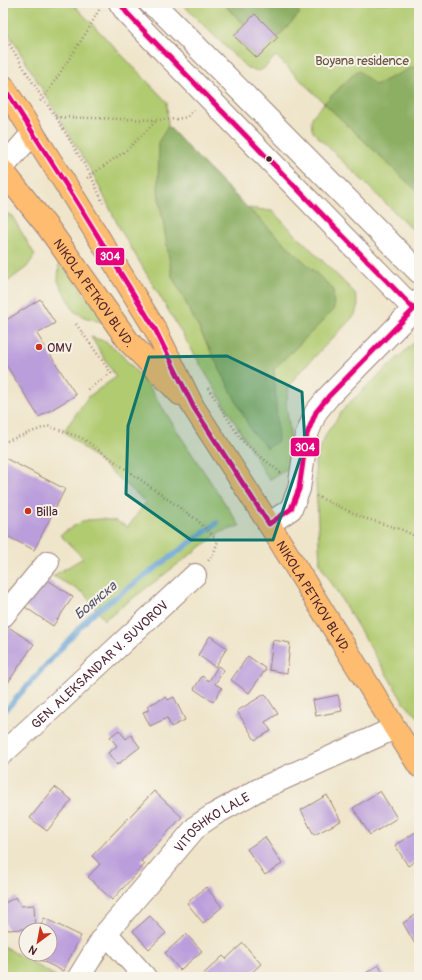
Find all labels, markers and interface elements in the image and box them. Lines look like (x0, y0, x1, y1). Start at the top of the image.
park label: Boyana residence (315, 53, 409, 69)
unlabelled marker (264, 154, 274, 164)
street label: NIKOLA PETKOV BLVD. (50, 236, 137, 351)
line badge: 304 (95, 247, 125, 266)
text: 304 (100, 250, 121, 263)
place label: OMV (47, 340, 73, 356)
marker: OMV (34, 342, 44, 352)
line badge: 304 (290, 437, 320, 457)
text: 304 (295, 441, 316, 454)
place label: Billa (36, 504, 58, 520)
marker: Billa (23, 506, 33, 516)
street label: NIKOLA PETKOV BLVD. (272, 538, 353, 656)
water label: Боянска (71, 577, 121, 623)
street label: GEN. ALEKSANDAR V. SUVOROV (28, 597, 172, 732)
street label: VITOSHKO LALE (171, 789, 253, 856)
north arrow (18, 922, 58, 962)
text: N (26, 942, 40, 958)

